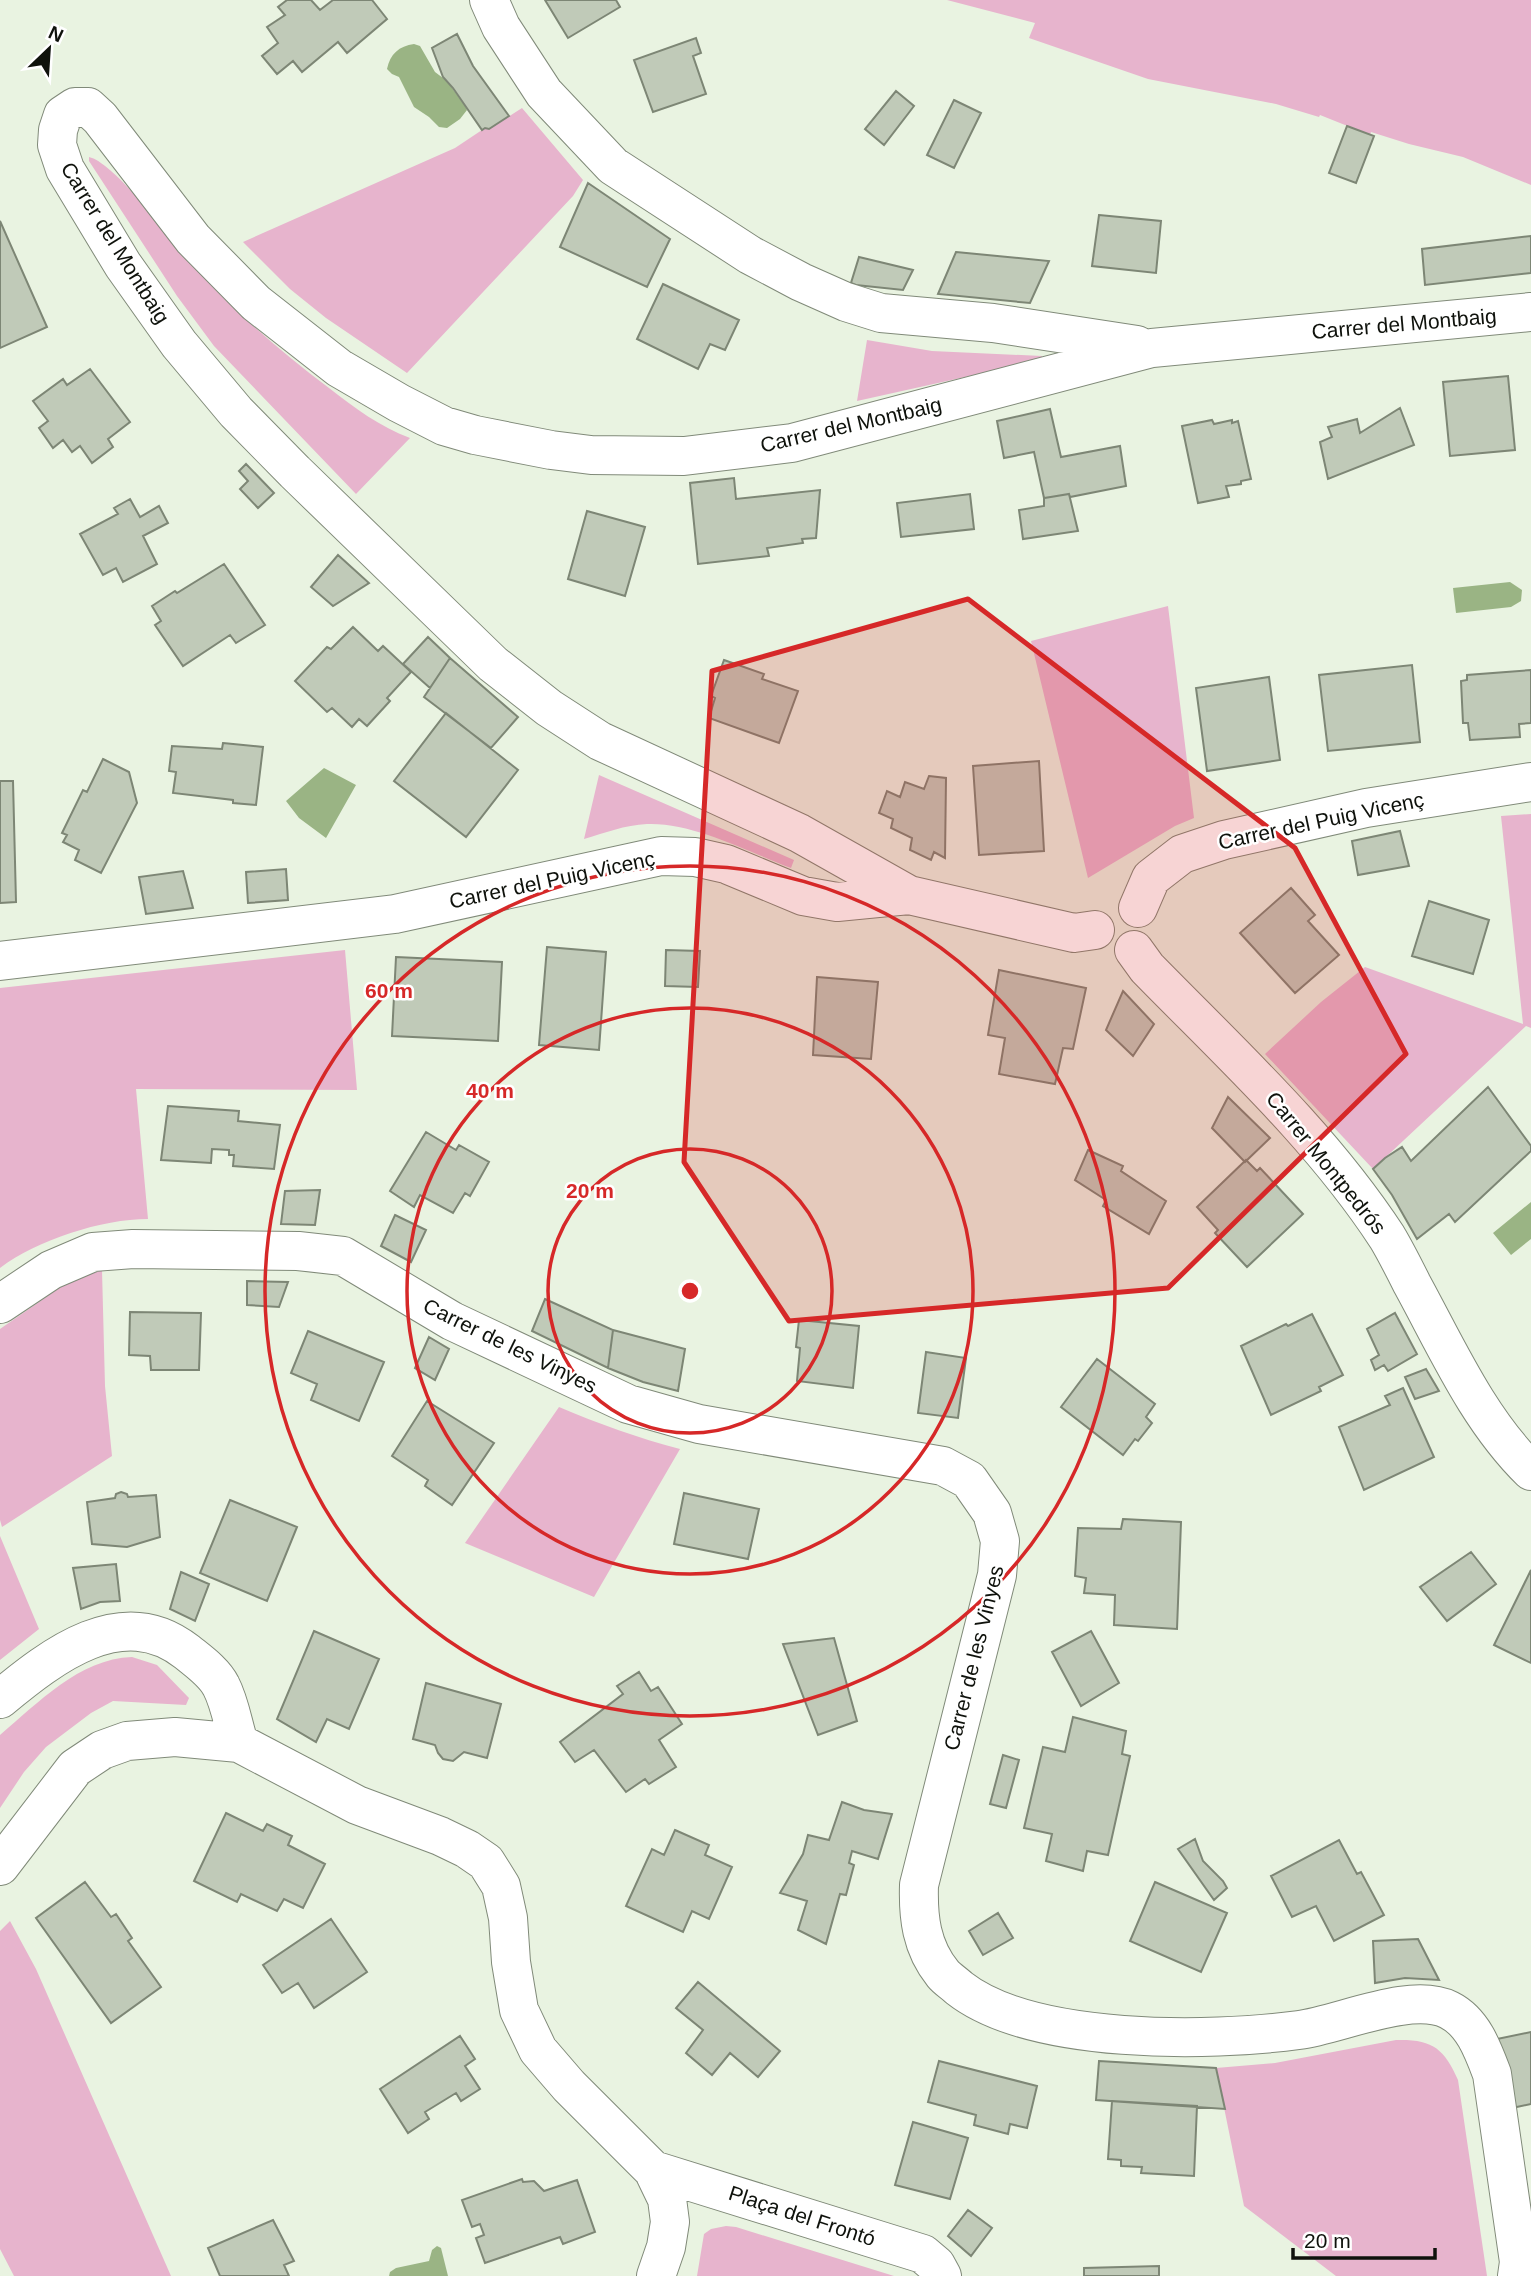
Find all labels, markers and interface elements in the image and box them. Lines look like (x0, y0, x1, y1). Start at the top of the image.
north arrow (14, 14, 84, 84)
text: N (45, 22, 67, 46)
street label: Carrer del Montbaig (56, 158, 174, 328)
street label: Carrer del Montbaig (1311, 304, 1497, 343)
street label: Carrer del Montbaig (758, 392, 944, 457)
street label: Carrer del Puig Vicenç (1216, 787, 1426, 854)
street label: Carrer del Puig Vicenç (447, 846, 657, 913)
text: 60 m (365, 979, 413, 1002)
text: 40 m (466, 1079, 514, 1102)
street label: Carrer Montpedrós (1262, 1087, 1391, 1238)
text: 20 m (566, 1179, 614, 1202)
centre of rings (678, 1279, 702, 1303)
street label: Carrer de les Vinyes (420, 1294, 601, 1398)
street label: Carrer de les Vinyes (939, 1563, 1008, 1753)
street label: Plaça del Frontó (726, 2181, 878, 2250)
scale bar (1293, 2216, 1435, 2260)
text: 20 m (1304, 2229, 1351, 2252)

